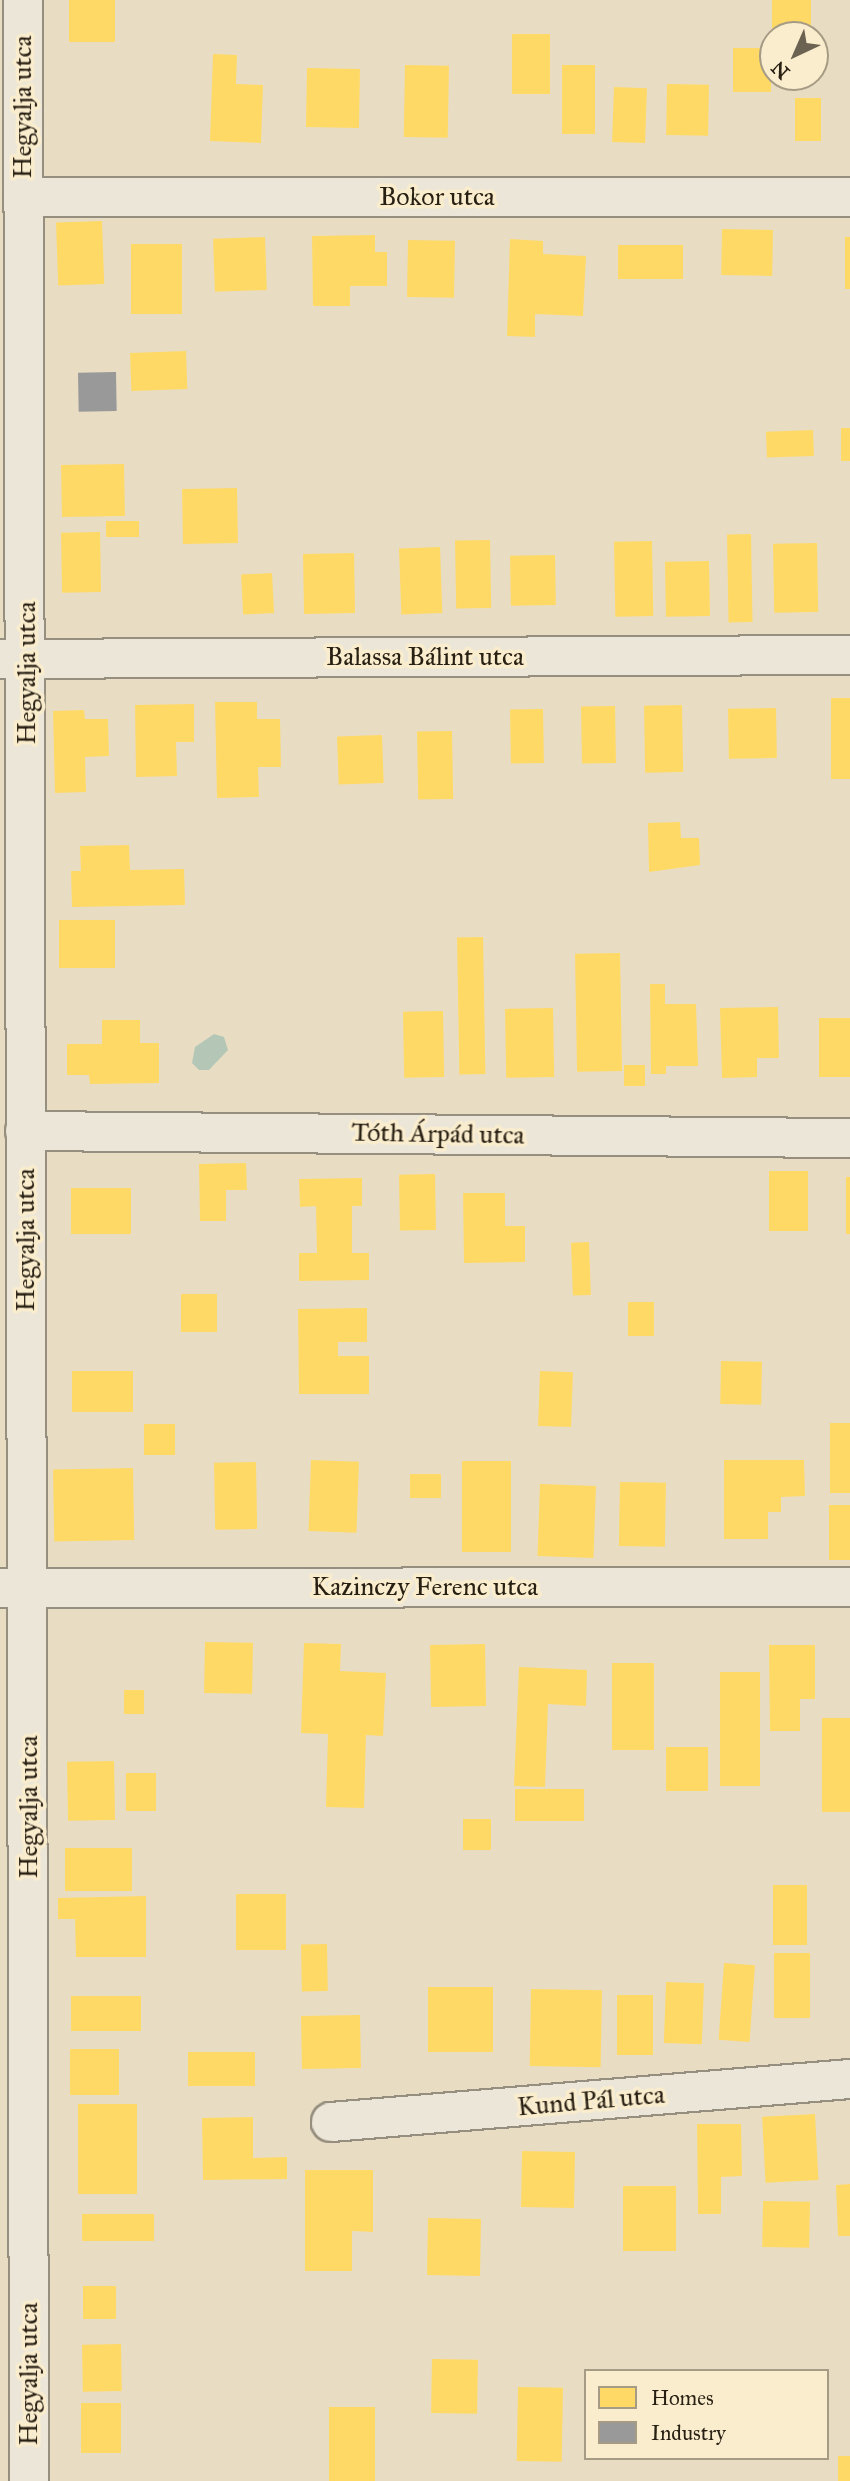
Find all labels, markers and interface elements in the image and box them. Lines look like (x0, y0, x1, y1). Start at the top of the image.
north arrow (759, 21, 829, 91)
street label: Hegyalja utca (7, 35, 39, 179)
text: N (767, 56, 794, 84)
street label: Bokor utca (379, 181, 495, 213)
street label: Hegyalja utca (11, 601, 43, 745)
street label: Balassa Bálint utca (326, 641, 524, 673)
street label: Tóth Árpád utca (351, 1117, 525, 1151)
street label: Hegyalja utca (10, 1168, 42, 1312)
street label: Kazinczy Ferenc utca (312, 1571, 538, 1603)
street label: Hegyalja utca (13, 1735, 45, 1879)
street label: Kund Pál utca (516, 2079, 666, 2123)
street label: Hegyalja utca (13, 2302, 45, 2446)
legend (584, 2369, 829, 2460)
text: Homes (651, 2385, 714, 2411)
text: Industry (651, 2420, 726, 2446)

